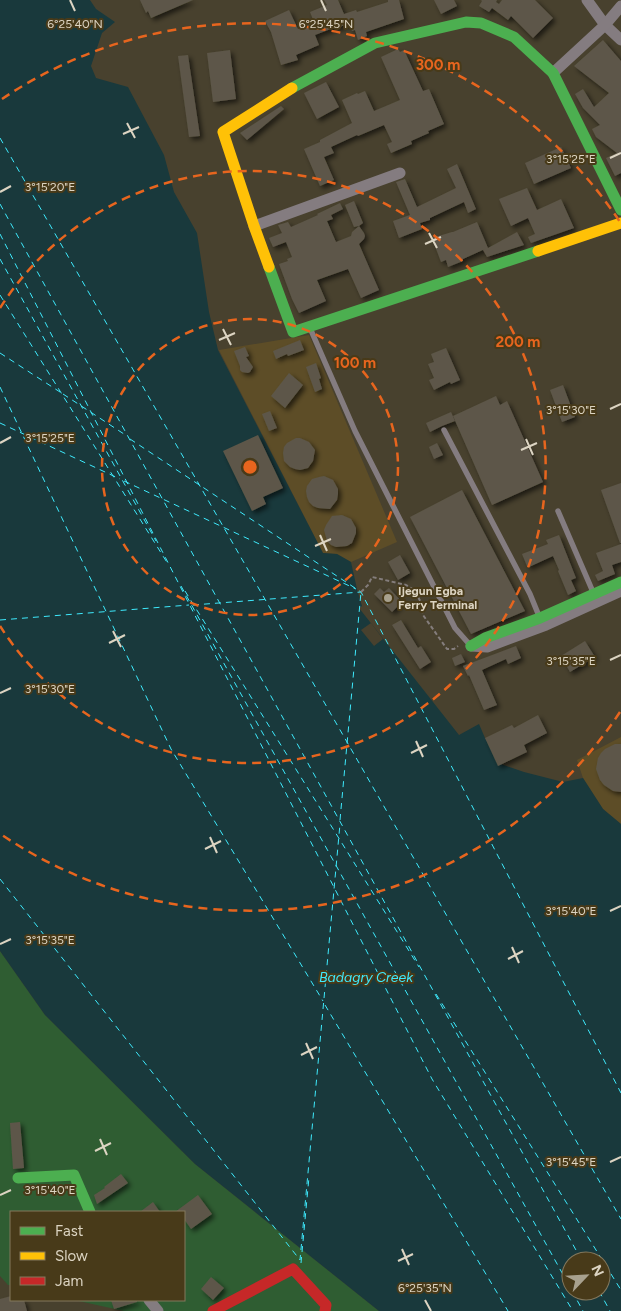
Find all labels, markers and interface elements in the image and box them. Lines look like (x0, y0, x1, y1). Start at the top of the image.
text: 6°25'40"N (47, 17, 103, 31)
text: 6°25'45"N (299, 17, 353, 31)
text: 300 m (416, 56, 460, 74)
text: 3°15'25"E (546, 152, 596, 166)
text: 3°15'20"E (25, 180, 75, 194)
text: 200 m (496, 333, 540, 351)
text: 100 m (334, 354, 376, 372)
text: 3°15'30"E (546, 403, 596, 417)
text: 3°15'25"E (25, 431, 75, 445)
centre of rings (241, 458, 259, 476)
place label: Ijegun Egba Ferry Terminal (398, 584, 477, 612)
marker: Ijegun Egba Ferry Terminal (382, 592, 394, 604)
text: 3°15'35"E (546, 654, 596, 668)
text: 3°15'30"E (25, 682, 75, 696)
text: 3°15'40"E (545, 904, 597, 918)
text: 3°15'35"E (25, 933, 75, 947)
water label: Badagry Creek (319, 969, 414, 986)
text: 3°15'45"E (546, 1155, 596, 1169)
text: 3°15'40"E (24, 1183, 76, 1197)
legend (10, 1211, 185, 1301)
text: Fast (55, 1222, 84, 1240)
text: Slow (55, 1247, 88, 1265)
north arrow (561, 1251, 611, 1301)
text: N (587, 1262, 607, 1279)
text: Jam (55, 1272, 83, 1290)
text: 6°25'35"N (398, 1281, 452, 1295)

